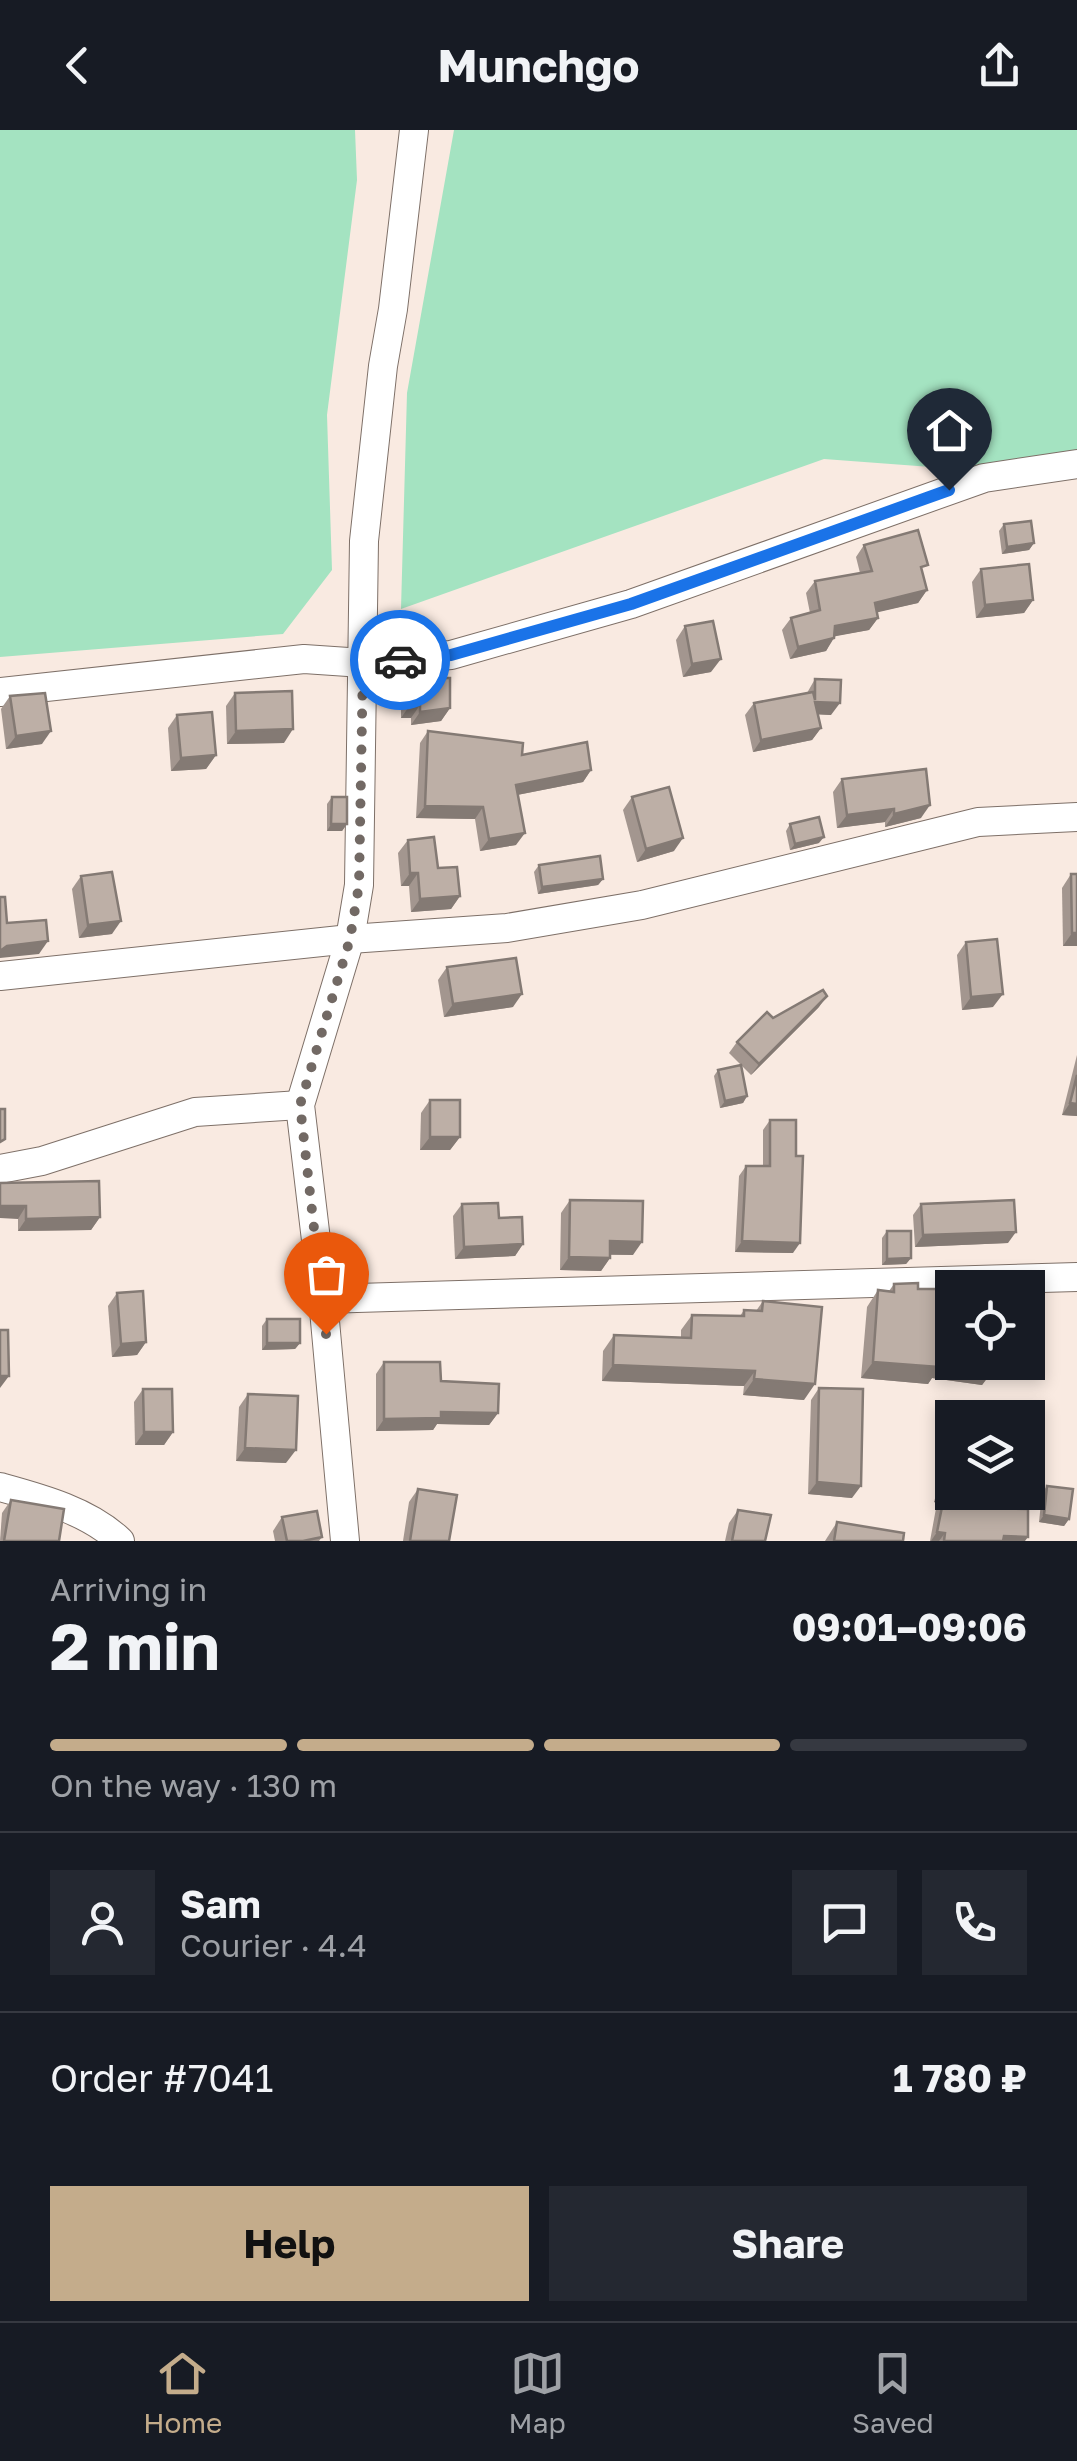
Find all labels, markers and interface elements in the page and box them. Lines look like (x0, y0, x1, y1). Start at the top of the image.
icon: back (50, 38, 105, 93)
text: Munchgo (438, 38, 639, 92)
icon: share (972, 38, 1027, 93)
pin (907, 388, 992, 491)
icon: home (922, 403, 977, 458)
courier (350, 610, 450, 710)
icon: car (373, 633, 428, 688)
pin (284, 1232, 369, 1335)
icon: bag (299, 1247, 354, 1302)
map controls (935, 1270, 1045, 1510)
button: locate (935, 1270, 1045, 1380)
button: layers (935, 1400, 1045, 1510)
text: Arriving in (50, 1570, 207, 1608)
text: 09:01–09:06 (792, 1604, 1027, 1649)
text: 2 min (50, 1606, 220, 1684)
text: On the way · 130 m (50, 1766, 337, 1804)
button: person (50, 1870, 155, 1975)
button: chat (792, 1870, 897, 1975)
button: phone (922, 1870, 1027, 1975)
text: Sam (180, 1881, 261, 1926)
text: Courier · 4.4 (180, 1926, 367, 1964)
text: Order #7041 (50, 2055, 273, 2100)
text: 1 780 ₽ (893, 2055, 1027, 2100)
button: Help (50, 2186, 529, 2301)
button: Share (549, 2186, 1027, 2301)
tab: Home (143, 2346, 222, 2439)
tab: Map (509, 2346, 566, 2439)
tab: Saved (852, 2346, 934, 2439)

